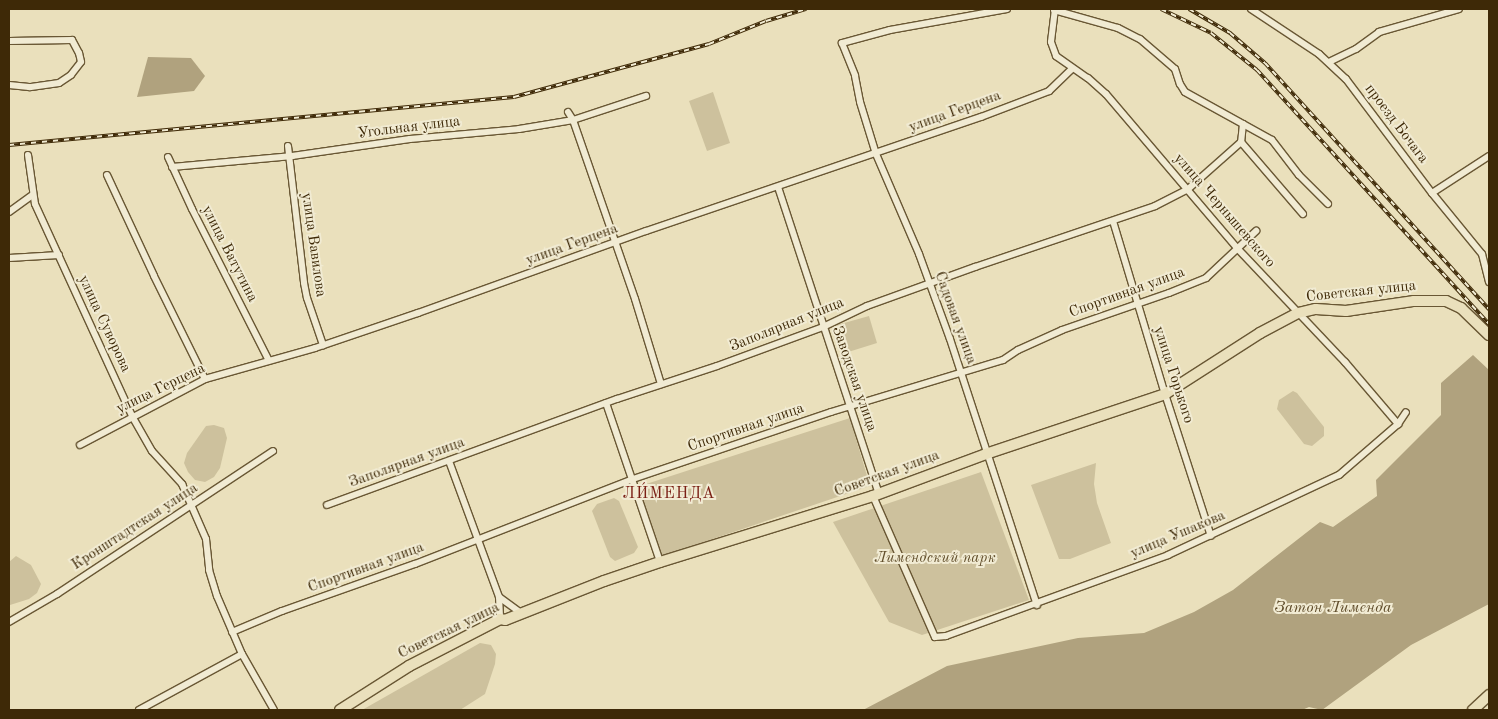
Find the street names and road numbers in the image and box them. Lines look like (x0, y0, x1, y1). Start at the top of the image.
street label: проезд Бочага (1360, 81, 1432, 167)
street label: улица Герцена (907, 87, 1003, 137)
street label: Угольная улица (357, 113, 461, 143)
street label: улица Чернышевского (1169, 150, 1279, 272)
street label: улица Вавилова (297, 192, 329, 298)
street label: улица Ватутина (197, 203, 261, 305)
street label: улица Герцена (524, 220, 620, 270)
street label: Спортивная улица (1067, 264, 1187, 322)
street label: Садовая улица (930, 269, 980, 367)
street label: улица Суворова (74, 273, 134, 375)
street label: Советская улица (1305, 277, 1417, 307)
street label: Заполярная улица (727, 294, 847, 356)
street label: Заводская улица (828, 324, 880, 434)
street label: улица Горького (1149, 324, 1197, 426)
street label: улица Герцена (114, 360, 208, 418)
street label: Спортивная улица (685, 400, 807, 456)
street label: Заполярная улица (347, 434, 467, 492)
street label: Советская улица (832, 447, 942, 501)
street label: Кронштадтская улица (69, 480, 201, 574)
street label: улица Ушакова (1128, 507, 1228, 563)
street label: Спортивная улица (306, 539, 426, 597)
street label: Советская улица (395, 599, 503, 663)

